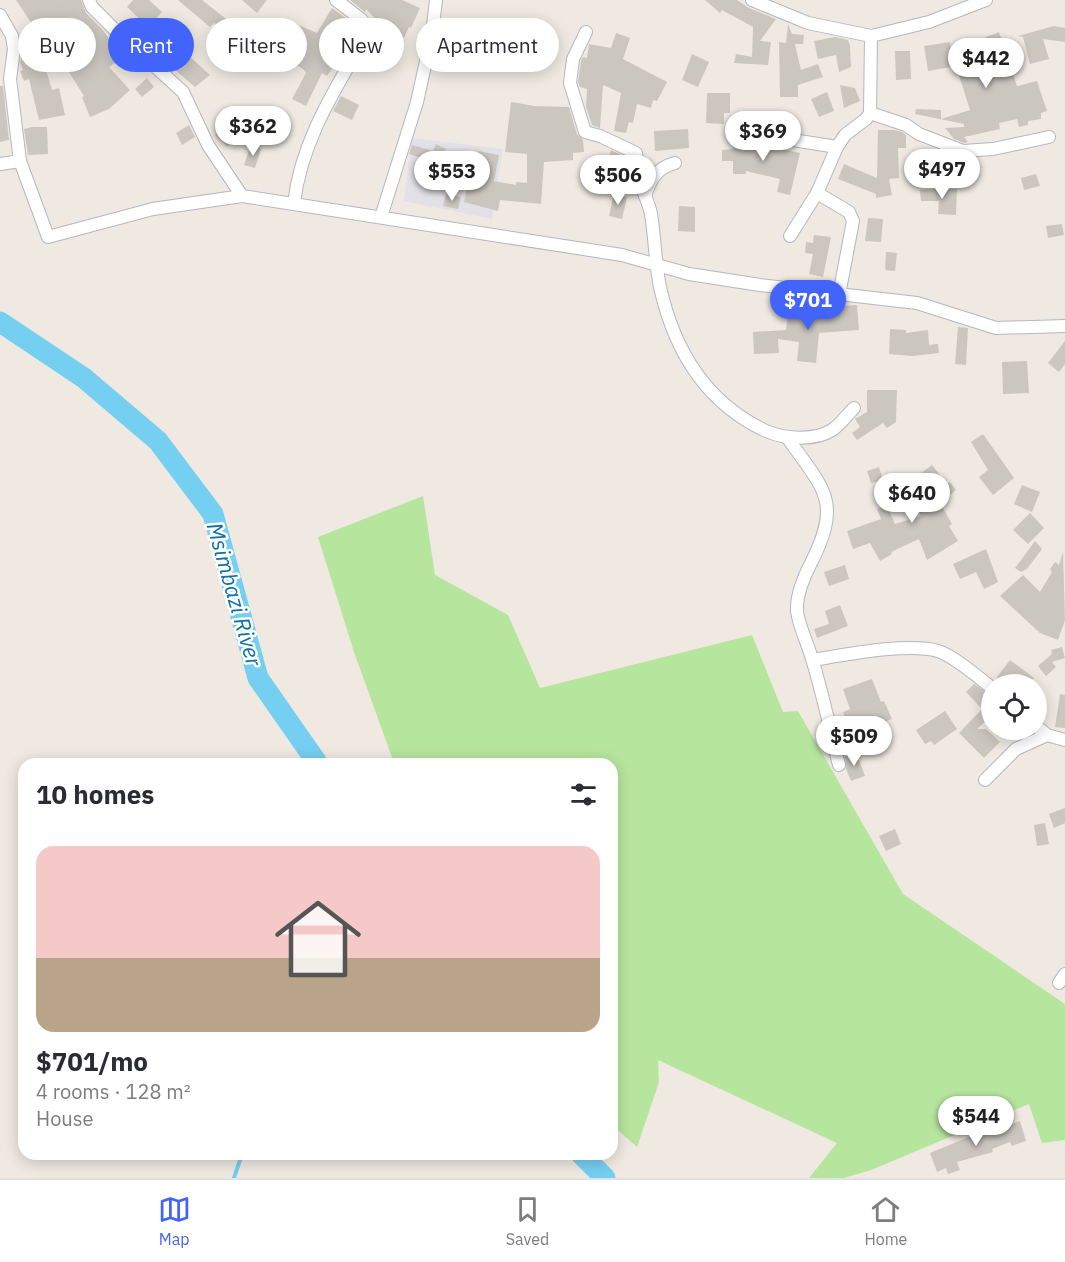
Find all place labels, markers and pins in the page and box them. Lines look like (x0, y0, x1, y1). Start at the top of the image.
pin: $442 (950, 38, 1022, 89)
pin: $362 (217, 106, 289, 157)
pin: $369 (727, 111, 799, 162)
pin: $497 (906, 149, 978, 200)
pin: $553 (416, 151, 488, 202)
pin: $506 (582, 155, 654, 206)
pin: $701 (772, 280, 844, 331)
pin: $640 (876, 473, 948, 524)
pin: $509 (818, 716, 890, 767)
pin: $544 (940, 1096, 1012, 1147)

